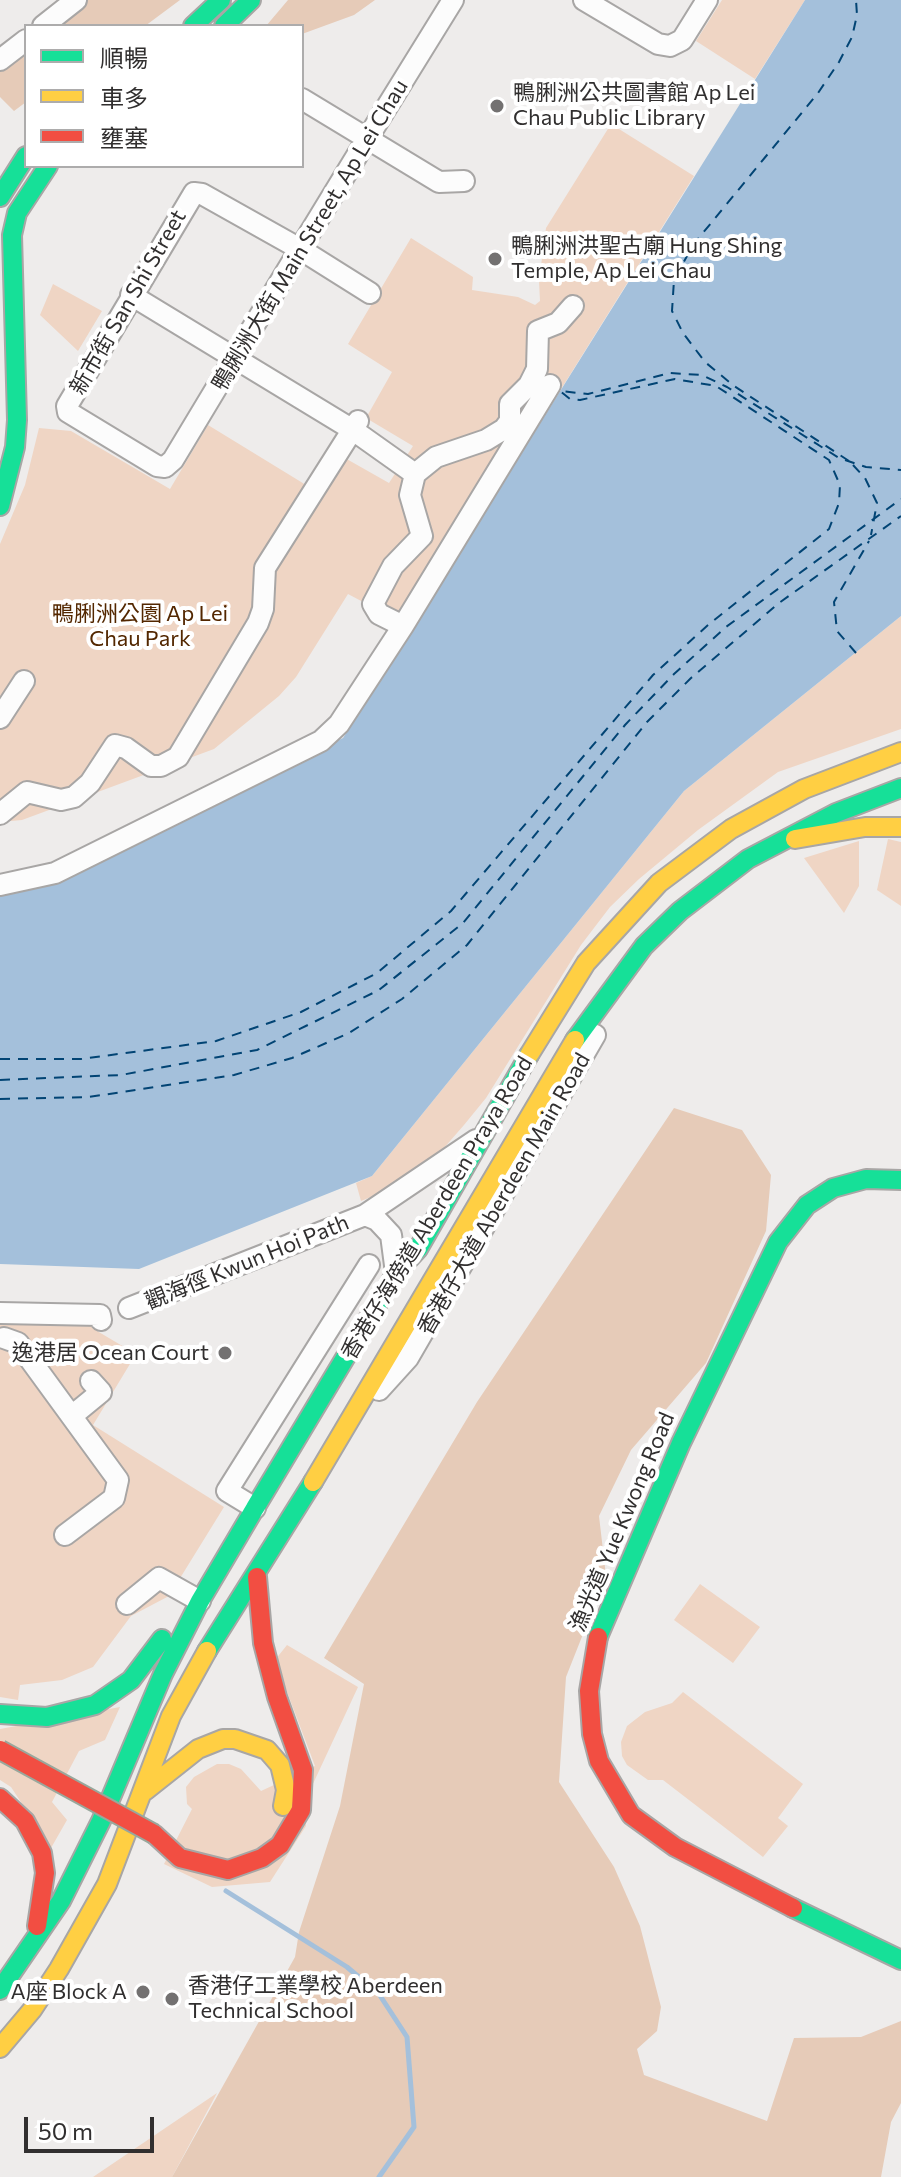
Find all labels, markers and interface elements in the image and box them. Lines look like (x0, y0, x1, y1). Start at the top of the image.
legend (24, 24, 304, 168)
text: 順暢 (100, 43, 148, 72)
street label: 鴨脷洲大街 Main Street, Ap Lei Chau (206, 75, 414, 395)
place label: 鴨脷洲公共圖書館 Ap Lei Chau Public Library (513, 80, 755, 132)
text: 車多 (100, 83, 148, 112)
marker: 鴨脷洲公共圖書館 Ap Lei Chau Public Library (488, 97, 506, 115)
text: 壅塞 (100, 123, 148, 152)
street label: 新市街 San Shi Street (64, 205, 192, 399)
place label: 鴨脷洲洪聖古廟 Hung Shing Temple, Ap Lei Chau (511, 233, 782, 284)
marker: 鴨脷洲洪聖古廟 Hung Shing Temple, Ap Lei Chau (486, 250, 504, 268)
park label: 鴨脷洲公園 Ap Lei Chau Park (52, 601, 228, 652)
street label: 香港仔大道 Aberdeen Main Road (412, 1048, 596, 1340)
street label: 香港仔海傍道 Aberdeen Praya Road (336, 1052, 538, 1364)
street label: 觀海徑 Kwun Hoi Path (141, 1209, 353, 1315)
place label: 逸港居 Ocean Court (12, 1340, 209, 1366)
marker: 逸港居 Ocean Court (216, 1344, 234, 1362)
street label: 漁光道 Yue Kwong Road (564, 1408, 680, 1636)
place label: 香港仔工業學校 Aberdeen Technical School (188, 1973, 443, 2024)
place label: A座 Block A (10, 1979, 127, 2005)
marker: A座 Block A (134, 1983, 152, 2001)
marker: 香港仔工業學校 Aberdeen Technical School (163, 1990, 181, 2008)
scale bar (28, 2101, 158, 2151)
text: 50 m (38, 2116, 93, 2145)

